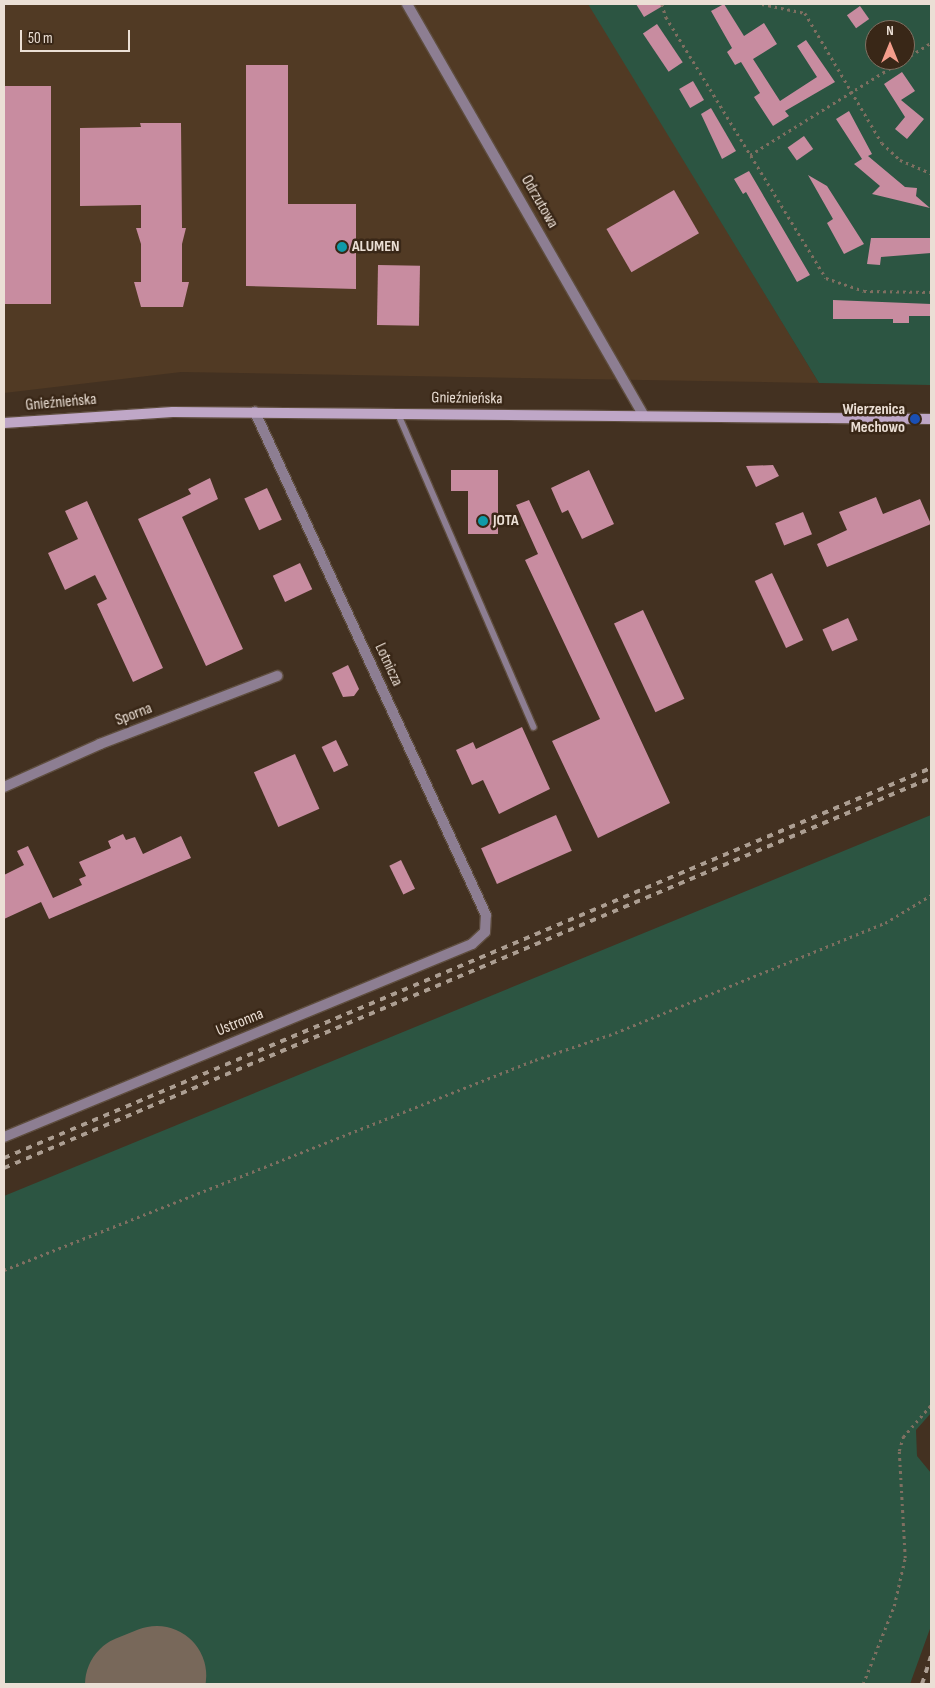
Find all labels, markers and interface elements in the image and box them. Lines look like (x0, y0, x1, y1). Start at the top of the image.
scale bar (22, 20, 132, 52)
north arrow (865, 20, 915, 70)
text: N (886, 22, 894, 39)
text: 50 m (28, 29, 53, 48)
street label: Odrzutowa (516, 172, 562, 232)
place label: ALUMEN (352, 237, 400, 257)
marker: ALUMEN (336, 241, 348, 253)
street label: Gnieźnieńska (431, 389, 503, 409)
street label: Gnieźnieńska (25, 390, 97, 416)
place label: Wierzenica Mechowo (842, 400, 905, 438)
marker: Wierzenica Mechowo (909, 413, 921, 425)
place label: JOTA (493, 511, 519, 531)
marker: JOTA (477, 515, 489, 527)
street label: Lotnicza (370, 640, 406, 690)
street label: Sporna (113, 699, 155, 731)
street label: Ustronna (214, 1005, 266, 1041)

